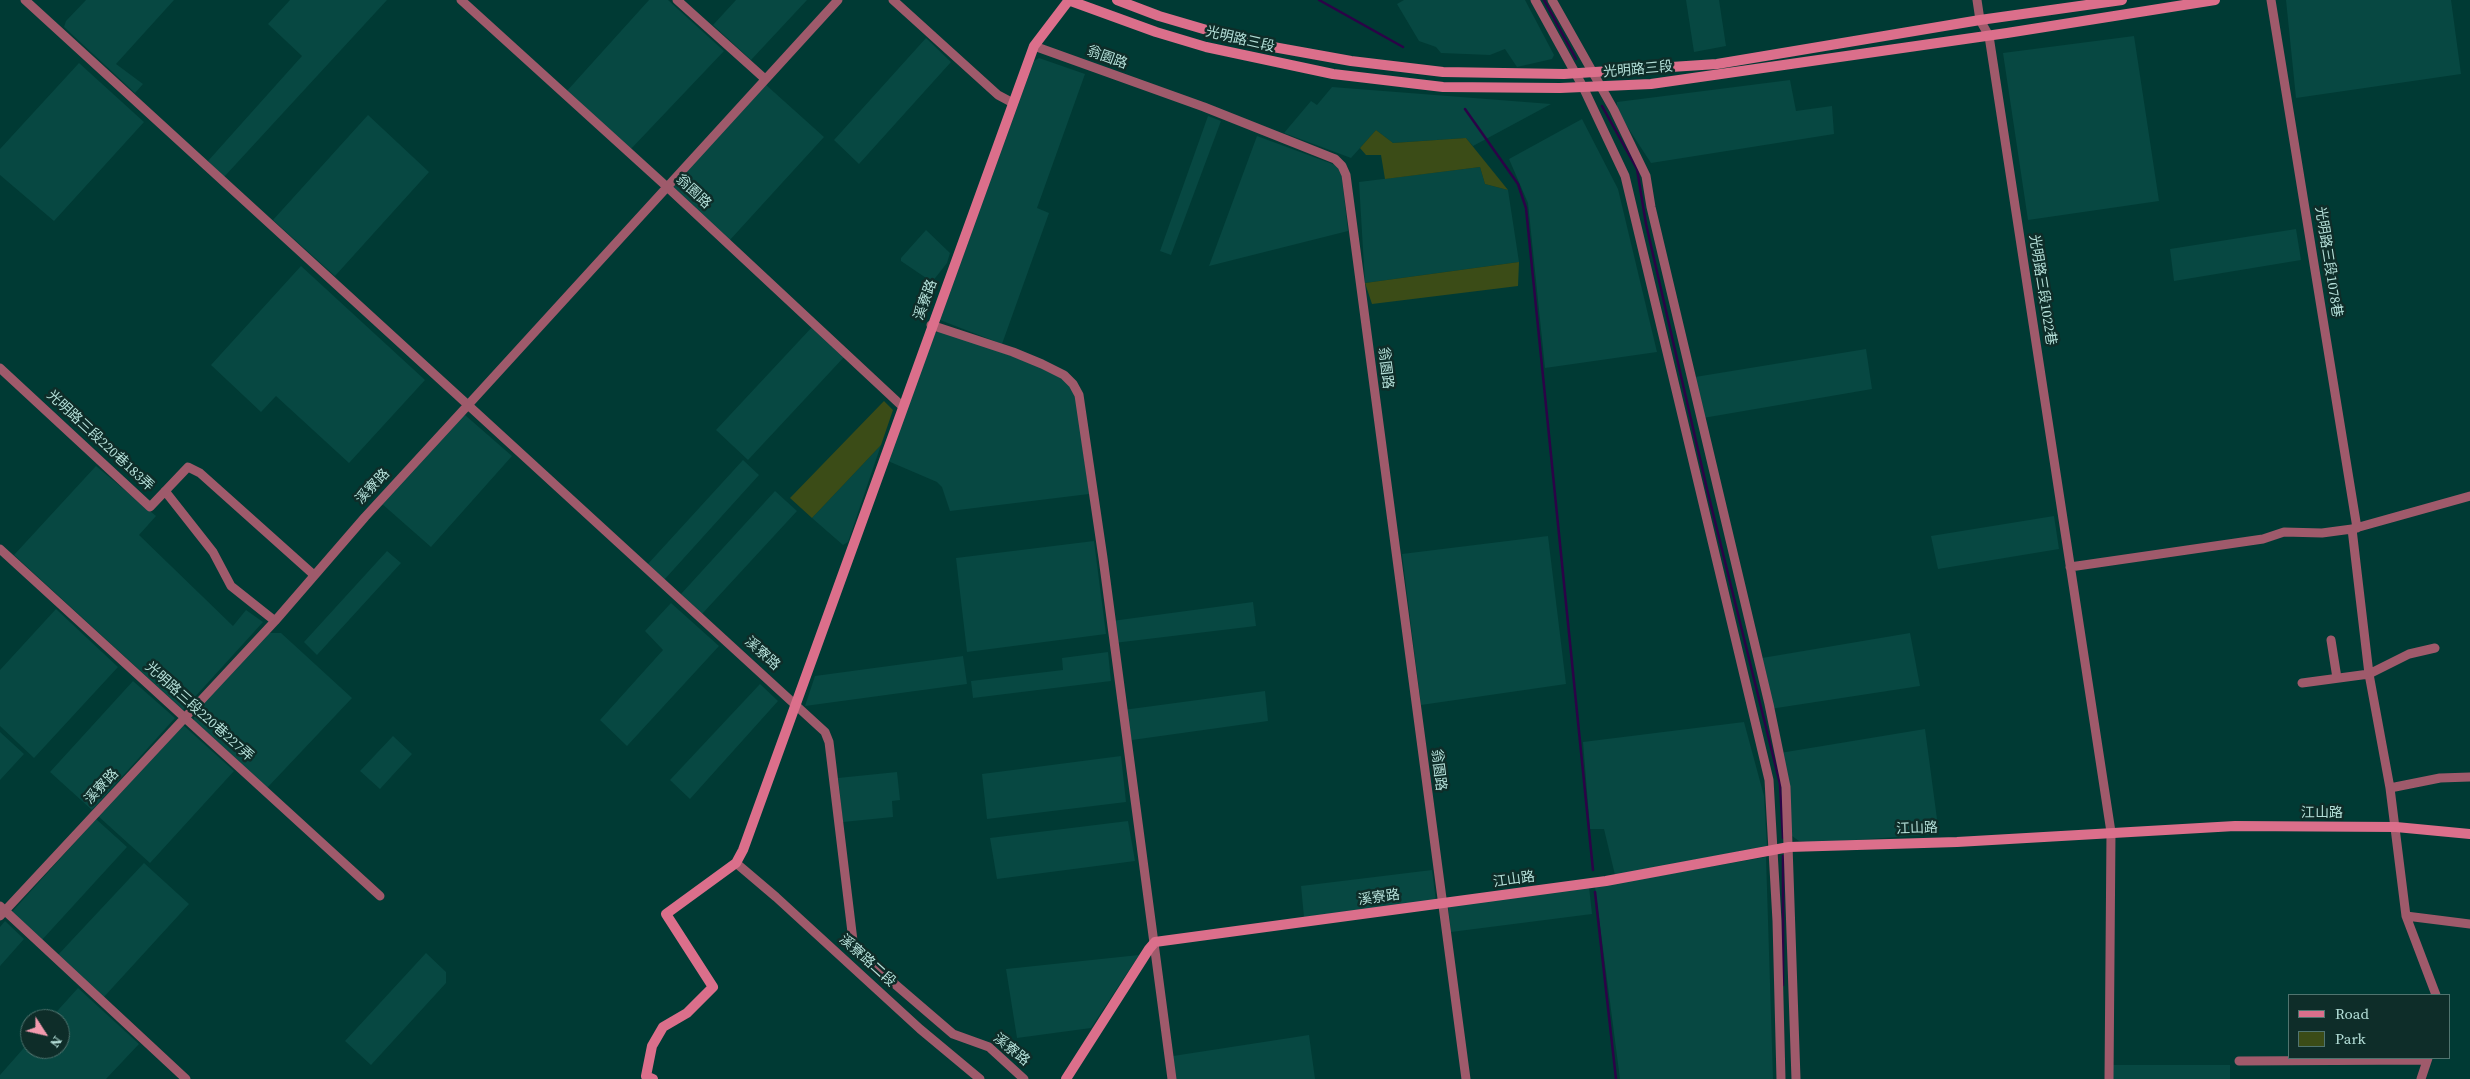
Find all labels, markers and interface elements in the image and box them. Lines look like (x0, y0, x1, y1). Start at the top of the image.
street label: 光明路三段 (1204, 24, 1276, 56)
street label: 翁園路 (1084, 43, 1130, 73)
street label: 光明路三段 (1602, 59, 1674, 81)
street label: 翁園路 (672, 172, 714, 212)
street label: 光明路三段1078巷 (2311, 205, 2345, 319)
street label: 光明路三段1022巷 (2025, 233, 2059, 347)
street label: 溪寮路 (911, 277, 941, 323)
street label: 翁園路 (1374, 346, 1396, 390)
street label: 光明路三段220巷183弄 (43, 387, 157, 495)
street label: 溪寮路 (353, 466, 393, 508)
street label: 溪寮路 (741, 634, 783, 674)
street label: 光明路三段220巷227弄 (141, 659, 257, 765)
street label: 翁園路 (1427, 748, 1449, 792)
street label: 溪寮路 (82, 766, 122, 808)
street label: 江山路 (2301, 805, 2343, 821)
street label: 江山路 (1896, 820, 1938, 838)
street label: 江山路 (1492, 869, 1536, 891)
street label: 溪寮路 (1357, 887, 1401, 909)
street label: 溪寮路二段 (835, 931, 899, 991)
legend (2288, 994, 2450, 1059)
text: Road (2335, 1003, 2369, 1024)
north arrow (20, 1009, 70, 1059)
text: Park (2335, 1028, 2366, 1049)
street label: 溪寮路 (989, 1030, 1033, 1070)
text: N (45, 1032, 68, 1052)

